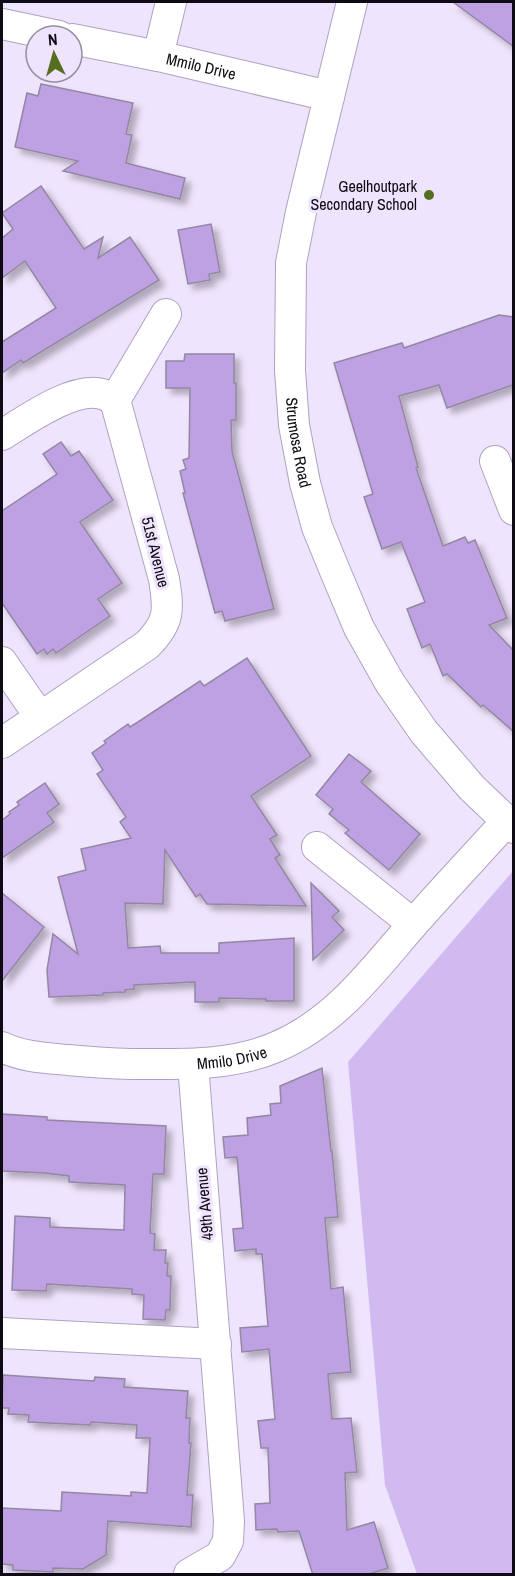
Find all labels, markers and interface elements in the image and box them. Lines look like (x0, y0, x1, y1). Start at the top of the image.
north arrow (24, 24, 84, 84)
text: N (47, 28, 58, 50)
street label: Mmilo Drive (164, 47, 238, 85)
place label: Geelhoutpark Secondary School (311, 175, 417, 215)
marker: Geelhoutpark Secondary School (422, 188, 436, 202)
street label: Strumosa Road (281, 396, 317, 490)
street label: 51st Avenue (137, 514, 175, 590)
street label: Mmilo Drive (196, 1040, 270, 1074)
street label: 49th Avenue (190, 1167, 218, 1241)

